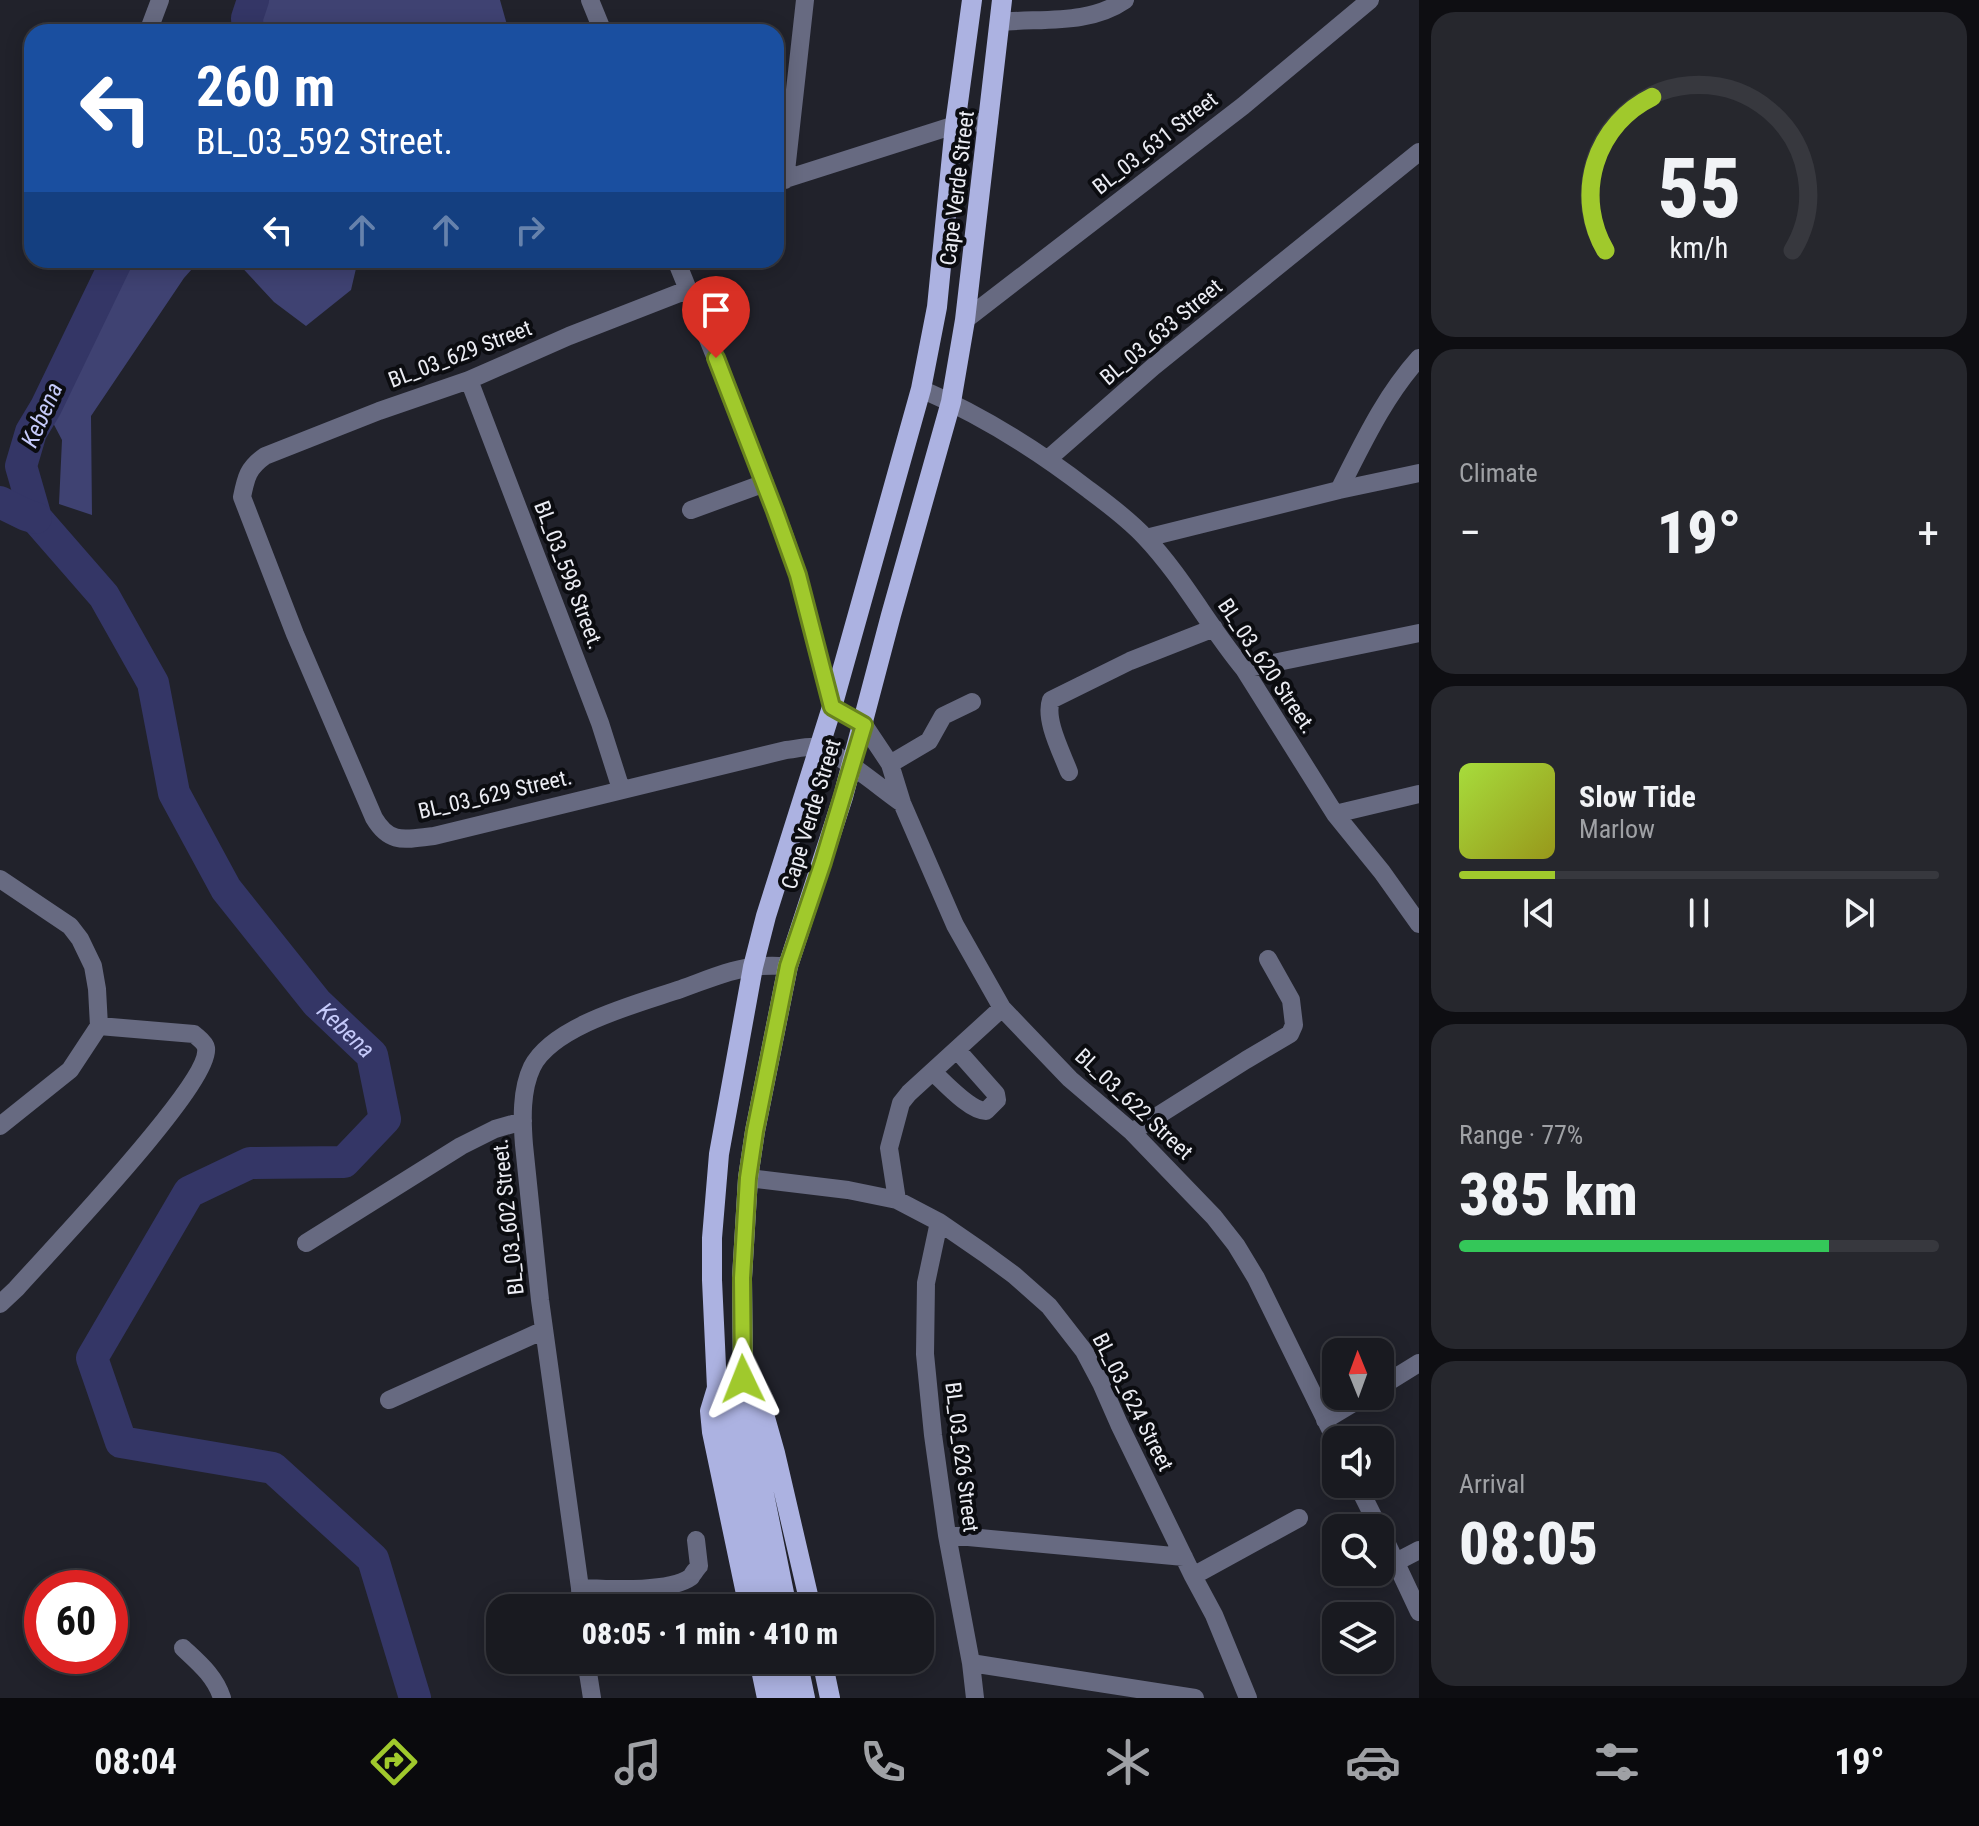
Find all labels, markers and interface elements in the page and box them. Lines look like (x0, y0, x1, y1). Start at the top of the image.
text: 260 m (196, 54, 335, 120)
icon: left (64, 56, 168, 160)
street label: BL_03_631 Street (1088, 87, 1222, 199)
street label: Cape Verde Street (935, 109, 979, 267)
text: BL_03_592 Street. (196, 121, 453, 163)
text: 55 (1657, 139, 1741, 236)
icon: left (256, 208, 300, 252)
icon: ahead (340, 208, 384, 252)
icon: ahead (424, 208, 468, 252)
icon: right (508, 208, 552, 252)
text: km/h (1670, 231, 1728, 265)
street label: BL_03_633 Street (1095, 274, 1227, 390)
pin (682, 276, 750, 358)
icon: arrive (694, 288, 738, 332)
street label: BL_03_629 Street (385, 315, 535, 393)
water label: Kebena (15, 378, 69, 452)
text: Climate (1459, 458, 1538, 488)
street label: BL_03_598 Street. (529, 497, 609, 653)
text: 19° (1657, 497, 1741, 568)
text: − (1459, 507, 1481, 559)
text: + (1917, 507, 1939, 559)
street label: BL_03_620 Street. (1213, 594, 1321, 738)
street label: Cape Verde Street (776, 736, 846, 892)
street label: BL_03_629 Street. (416, 764, 574, 824)
text: Slow Tide (1579, 779, 1696, 814)
text: Marlow (1579, 814, 1655, 844)
icon: previous (1517, 891, 1561, 935)
icon: pause (1677, 891, 1721, 935)
icon: next (1837, 891, 1881, 935)
water label: Kebena (311, 997, 380, 1064)
street label: BL_03_622 Street (1070, 1043, 1198, 1165)
text: Range · 77% (1459, 1120, 1583, 1150)
street label: BL_03_602 Street. (487, 1138, 529, 1296)
text: 385 km (1459, 1159, 1638, 1230)
street label: BL_03_624 Street (1088, 1329, 1178, 1475)
position arrow (701, 1337, 785, 1421)
north arrow (1322, 1338, 1394, 1410)
map controls (1322, 1338, 1394, 1674)
street label: BL_03_626 Street (940, 1380, 984, 1534)
button: sound (1322, 1426, 1394, 1498)
text: Arrival (1459, 1469, 1525, 1499)
text: 08:05 (1459, 1508, 1598, 1579)
button: search (1322, 1514, 1394, 1586)
speed limit sign: 60 (24, 1570, 128, 1674)
button: layers (1322, 1602, 1394, 1674)
text: 08:05 · 1 min · 410 m (582, 1616, 838, 1651)
icon: directions (366, 1734, 422, 1790)
icon: music (610, 1734, 666, 1790)
icon: phone (855, 1734, 911, 1790)
icon: climate (1100, 1734, 1156, 1790)
icon: car (1345, 1734, 1401, 1790)
icon: filters (1589, 1734, 1645, 1790)
text: 08:04 (94, 1741, 177, 1783)
text: 19° (1834, 1741, 1885, 1783)

